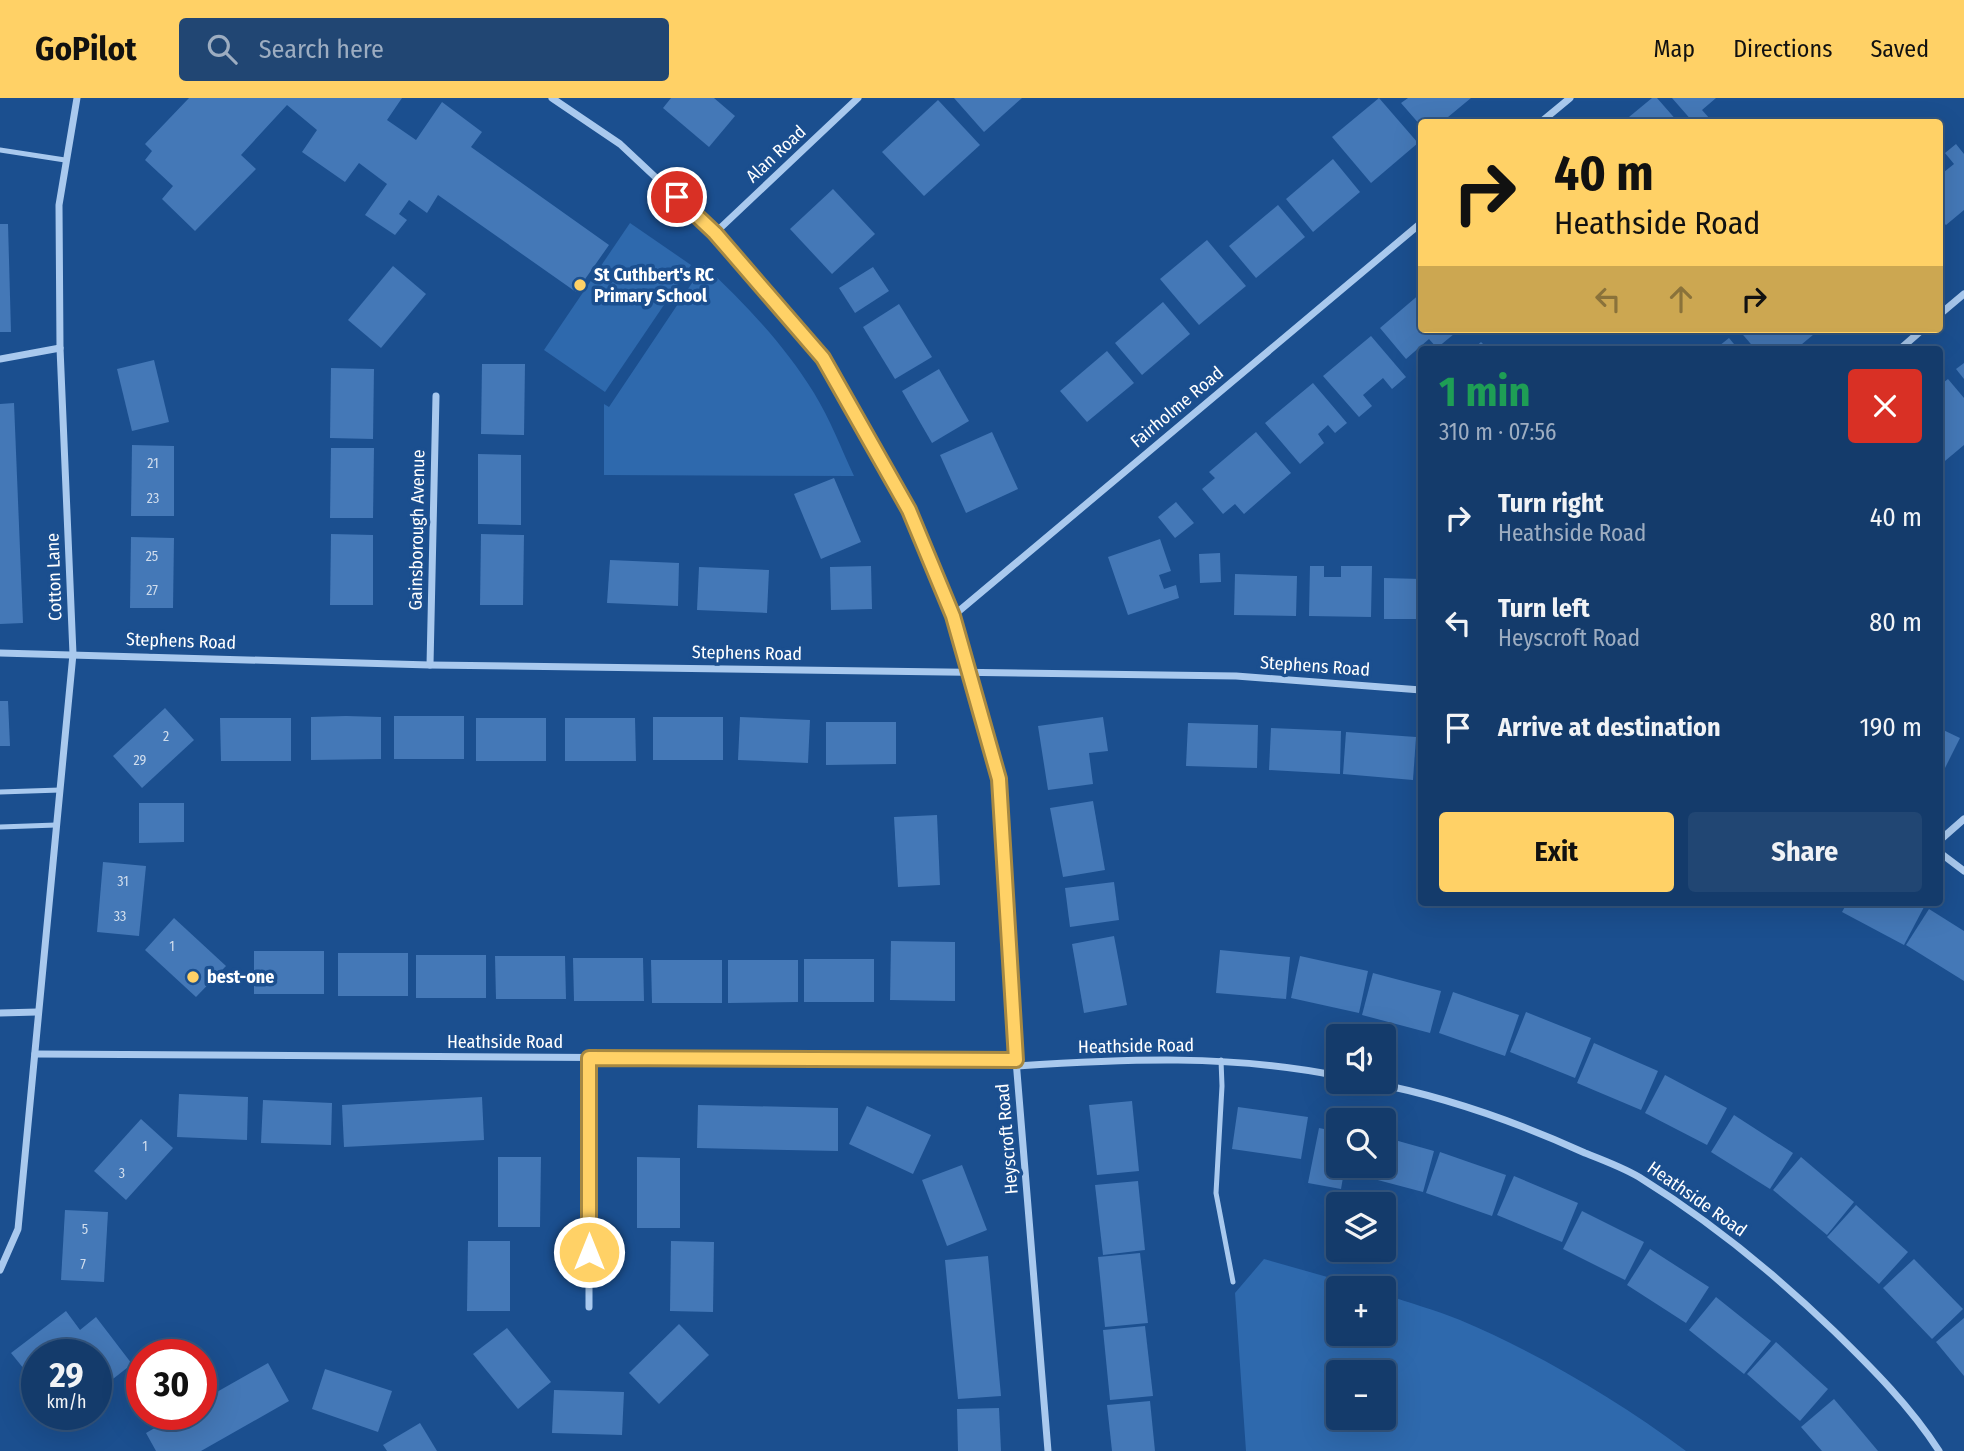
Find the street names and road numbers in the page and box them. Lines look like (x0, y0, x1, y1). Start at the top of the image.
street label: Alan Road (741, 121, 811, 187)
street label: Fairholme Road (1126, 362, 1228, 452)
street label: Gainsborough Avenue (405, 449, 429, 611)
street label: Cotton Lane (41, 533, 67, 621)
street label: Stephens Road (126, 628, 236, 654)
street label: Stephens Road (692, 641, 802, 665)
street label: Stephens Road (1259, 651, 1371, 681)
street label: Heathside Road (447, 1031, 563, 1053)
street label: Heathside Road (1078, 1034, 1194, 1058)
street label: Heyscroft Road (991, 1083, 1023, 1195)
street label: Heathside Road (1643, 1157, 1751, 1241)

